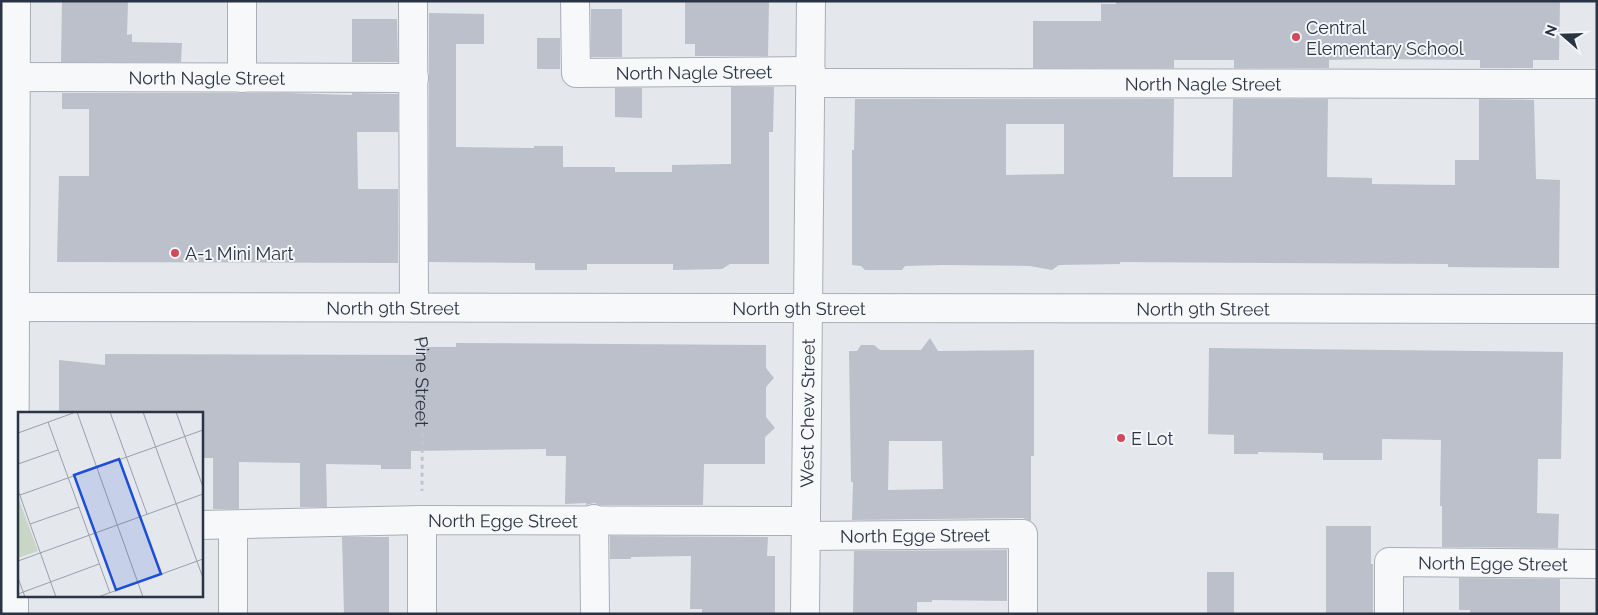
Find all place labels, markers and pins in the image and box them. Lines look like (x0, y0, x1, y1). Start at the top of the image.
place label: Central Elementary School (1306, 17, 1464, 59)
marker: Central Elementary School (1290, 31, 1302, 43)
place label: A-1 Mini Mart (185, 243, 293, 264)
marker: A-1 Mini Mart (169, 247, 181, 259)
place label: E Lot (1131, 428, 1173, 449)
marker: E Lot (1115, 432, 1127, 444)

